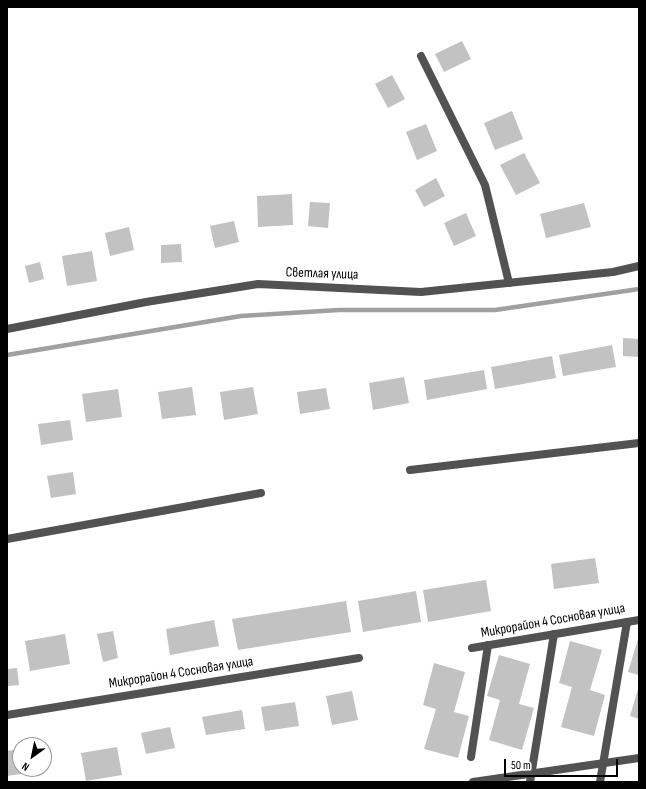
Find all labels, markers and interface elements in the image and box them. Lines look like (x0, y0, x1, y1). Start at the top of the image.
street label: Светлая улица (285, 264, 359, 284)
street label: Микрорайон 4 Сосновая улица (480, 600, 626, 642)
street label: Микрорайон 4 Сосновая улица (108, 653, 254, 693)
north arrow (12, 737, 52, 777)
scale bar (506, 751, 620, 777)
text: 50 m (511, 758, 531, 773)
text: N (20, 760, 32, 774)

